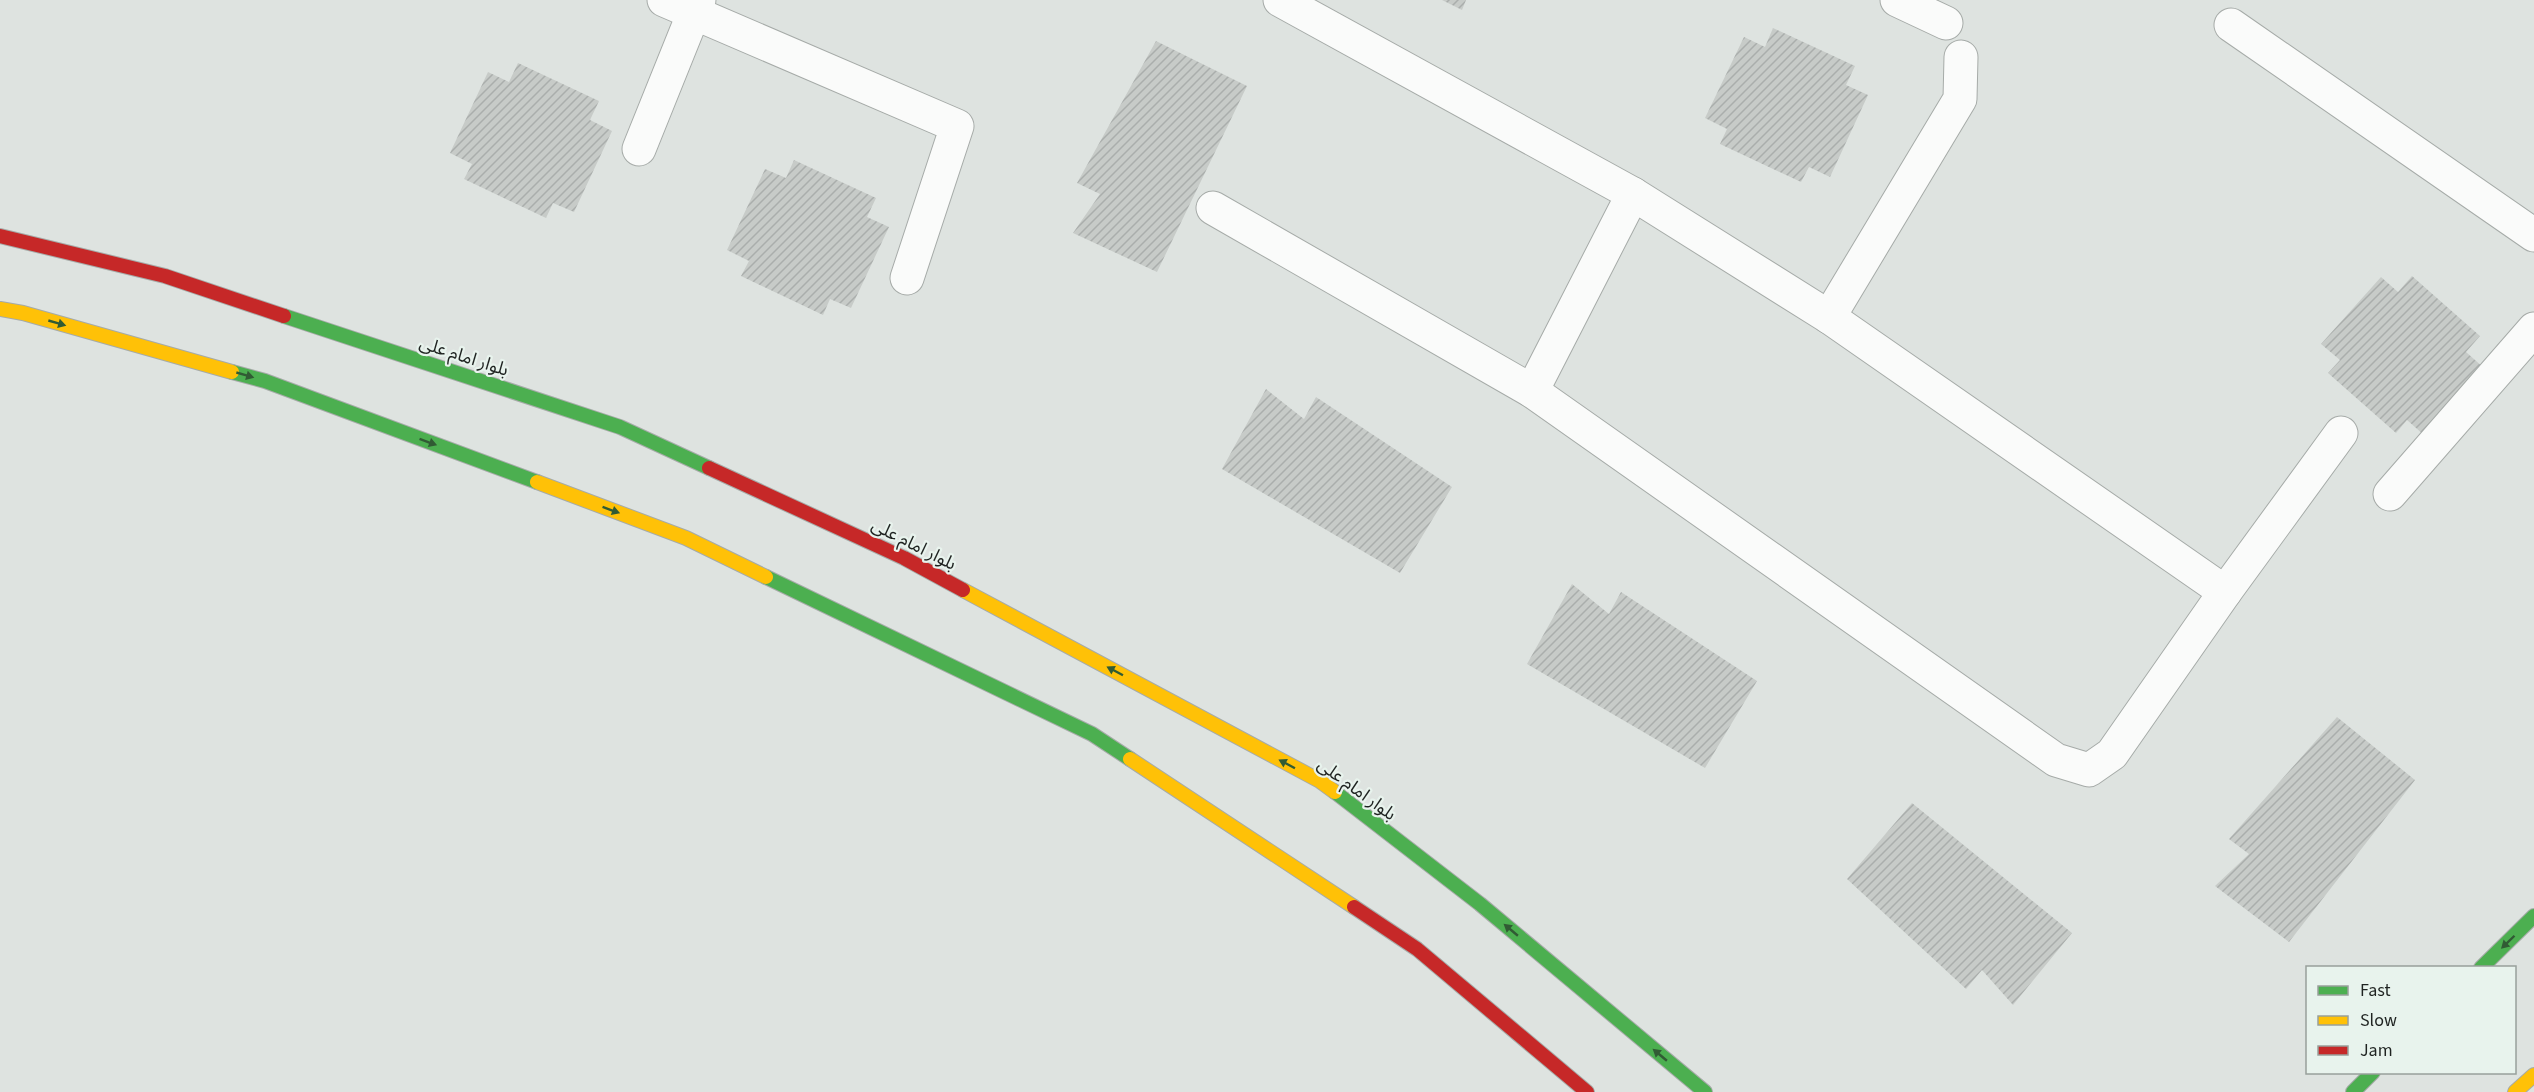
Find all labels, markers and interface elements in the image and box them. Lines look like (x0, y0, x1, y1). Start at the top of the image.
one-way arrow (48, 318, 66, 328)
street label: بلوار امام علی (416, 330, 512, 384)
one-way arrow (236, 371, 254, 380)
one-way arrow (419, 437, 437, 447)
one-way arrow (602, 505, 620, 515)
street label: بلوار امام علی (867, 512, 961, 577)
one-way arrow (1107, 666, 1124, 676)
street label: بلوار امام علی (1311, 752, 1401, 827)
one-way arrow (1278, 759, 1296, 769)
one-way arrow (1503, 923, 1519, 936)
one-way arrow (2500, 935, 2515, 949)
legend (2306, 966, 2516, 1074)
text: Fast (2360, 978, 2391, 1003)
text: Slow (2360, 1008, 2397, 1033)
text: Jam (2360, 1038, 2393, 1063)
one-way arrow (1652, 1048, 1668, 1061)

